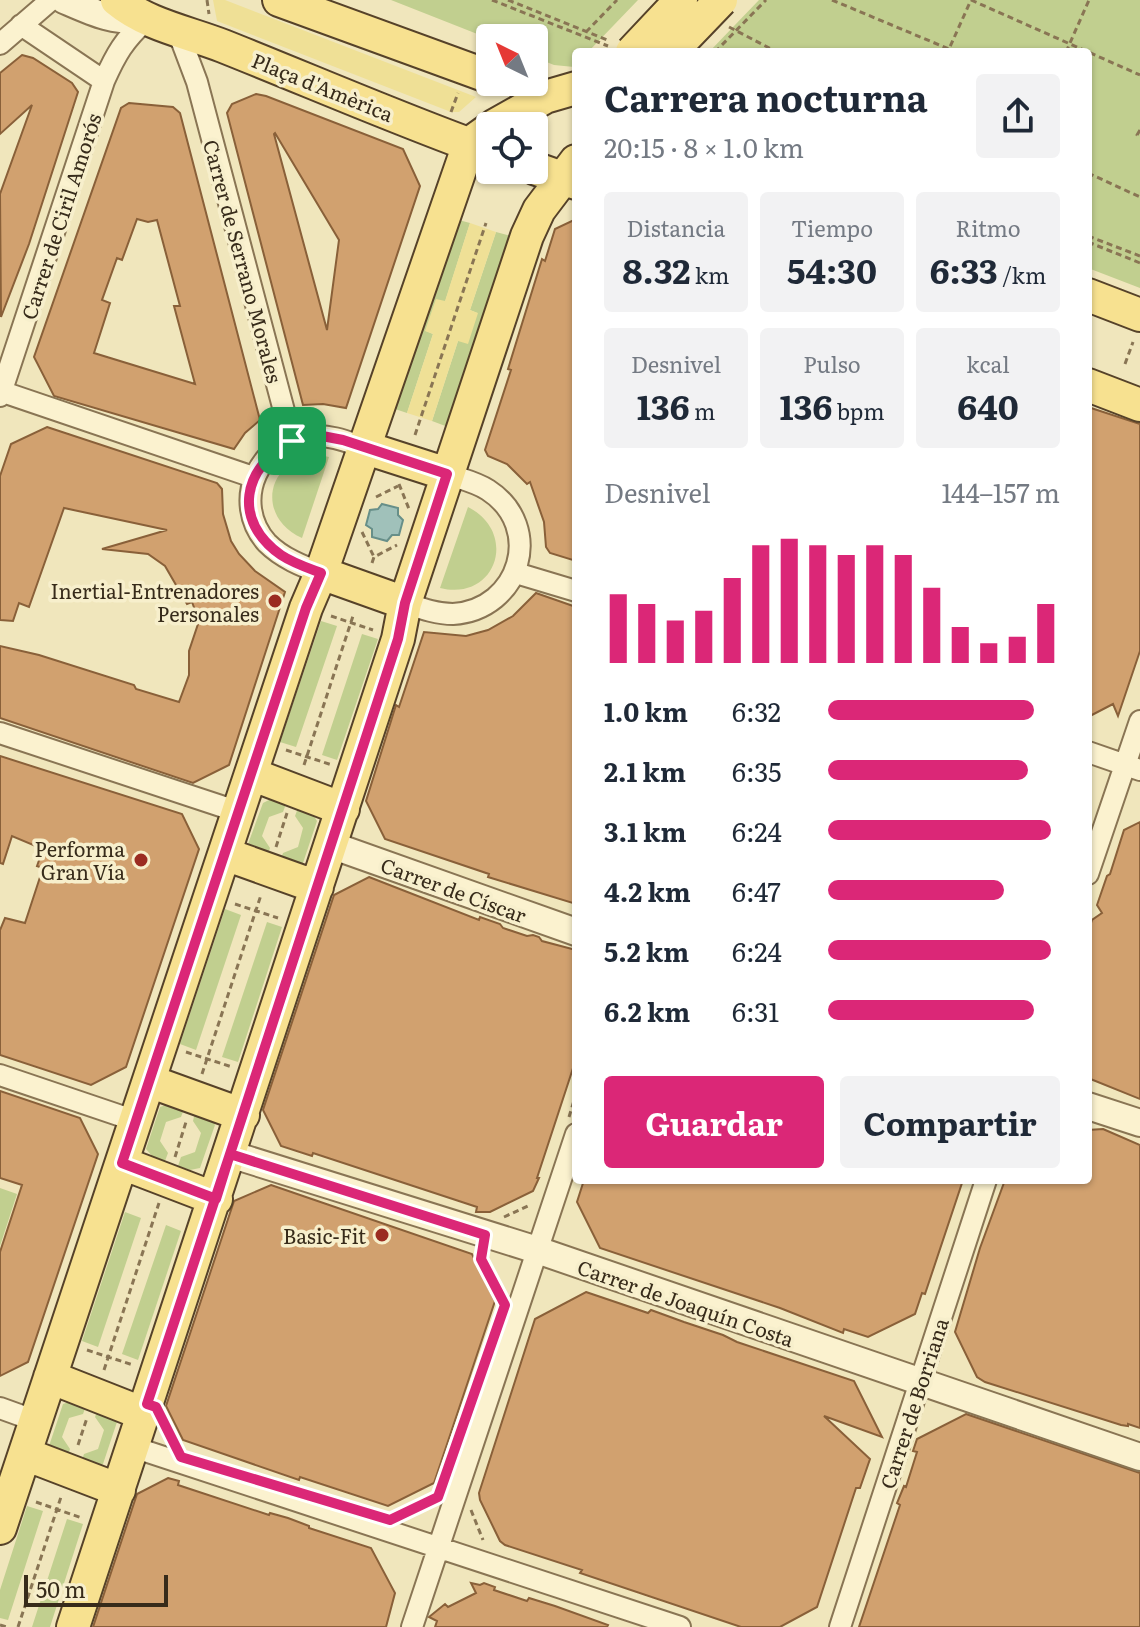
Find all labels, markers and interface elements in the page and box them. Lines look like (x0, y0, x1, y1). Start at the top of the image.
north arrow (476, 24, 548, 96)
map controls (476, 24, 548, 184)
street label: Plaça d'Amèrica (248, 44, 398, 128)
text: Carrera nocturna (604, 70, 928, 123)
button: share (976, 74, 1060, 158)
street label: Carrer de Ciril Amorós (12, 109, 108, 323)
button: locate (476, 112, 548, 184)
text: 20:15 · 8 × 1.0 km (604, 127, 804, 166)
street label: Carrer de Serrano Morales (197, 136, 291, 386)
text: Distancia (627, 211, 725, 244)
text: Tiempo (791, 211, 873, 244)
text: Ritmo (955, 211, 1021, 244)
text: 8.32 (623, 244, 690, 294)
text: 54:30 (787, 244, 877, 294)
text: 6:33 (930, 244, 998, 294)
text: km (690, 258, 729, 291)
text: /km (998, 258, 1046, 291)
text: Desnivel (631, 347, 721, 380)
text: Pulso (803, 347, 861, 380)
text: kcal (966, 347, 1010, 380)
text: 136 (637, 380, 690, 430)
text: 136 (779, 380, 832, 430)
text: 640 (957, 380, 1019, 430)
text: m (690, 394, 715, 427)
text: bpm (832, 394, 885, 427)
pin (258, 407, 326, 475)
icon: arrive (270, 419, 314, 463)
text: Desnivel (604, 472, 710, 511)
text: 144–157 m (942, 472, 1060, 511)
place label: Inertial-Entrenadores Personales (50, 575, 259, 628)
marker: Inertial-Entrenadores Personales (266, 592, 284, 610)
text: 1.0 km (604, 691, 688, 730)
text: 6:32 (732, 691, 781, 730)
text: 2.1 km (604, 751, 686, 790)
text: 6:35 (732, 751, 782, 790)
text: 3.1 km (604, 811, 686, 850)
text: 6:24 (732, 811, 782, 850)
place label: Performa Gran Vía (35, 833, 125, 886)
street label: Carrer de Císcar (377, 849, 531, 929)
marker: Performa Gran Vía (132, 851, 150, 869)
text: 4.2 km (604, 871, 691, 910)
text: 6:47 (732, 871, 781, 910)
text: 5.2 km (604, 931, 689, 970)
text: 6:24 (732, 931, 782, 970)
text: 6.2 km (604, 991, 690, 1030)
text: 6:31 (732, 991, 779, 1030)
button: Guardar (604, 1076, 824, 1168)
button: Compartir (840, 1076, 1060, 1168)
place label: Basic-Fit (283, 1220, 366, 1250)
marker: Basic-Fit (373, 1226, 391, 1244)
street label: Carrer de Joaquín Costa (574, 1251, 798, 1353)
street label: Carrer de Borriana (871, 1313, 955, 1492)
scale bar (24, 1571, 168, 1607)
text: 50 m (36, 1572, 86, 1605)

